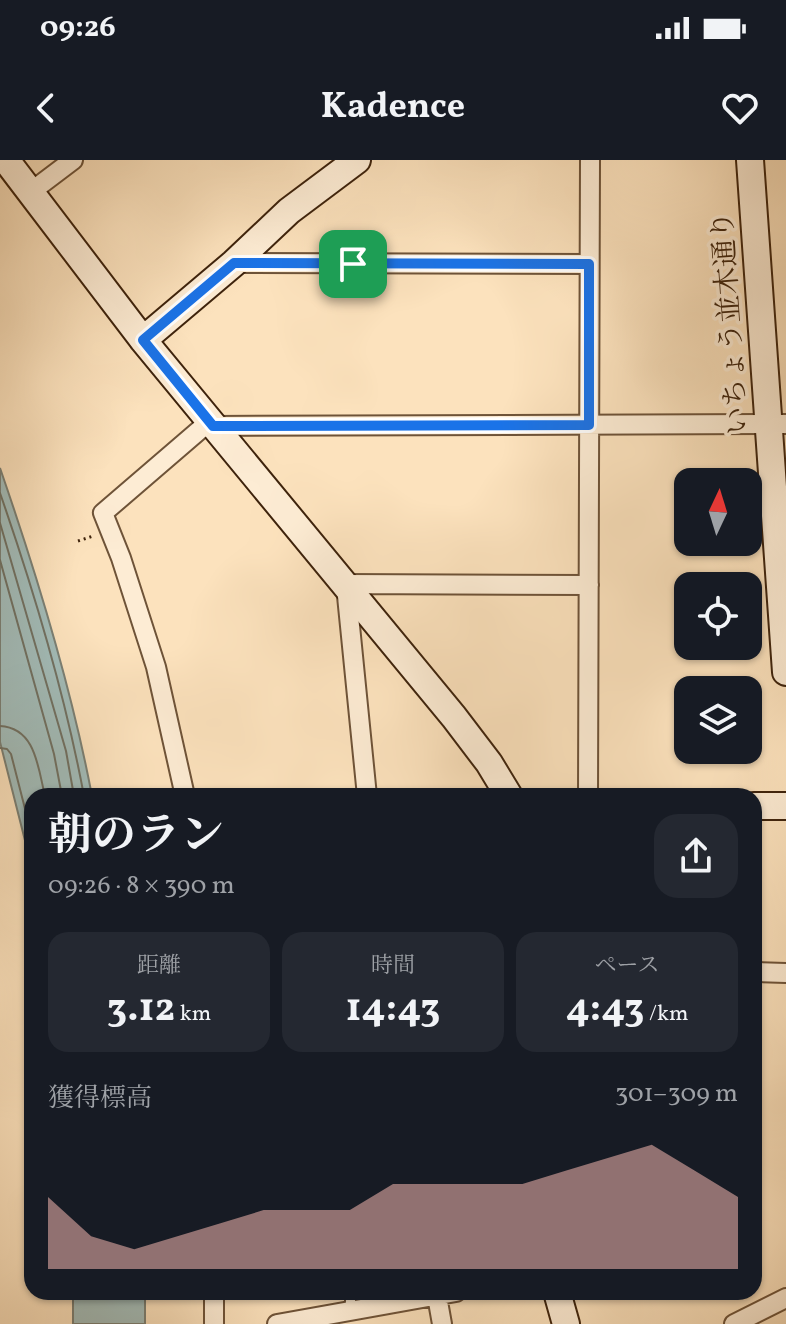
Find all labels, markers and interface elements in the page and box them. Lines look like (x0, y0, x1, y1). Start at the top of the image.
text: 09:26 (40, 7, 116, 49)
text: Kadence (321, 83, 465, 133)
icon: back (24, 86, 68, 130)
icon: heart (718, 86, 762, 130)
street label: いちょう並木通り (704, 210, 759, 436)
pin (319, 230, 387, 298)
icon: arrive (331, 242, 375, 286)
north arrow (674, 468, 762, 556)
map controls (674, 468, 762, 764)
button: locate (674, 572, 762, 660)
button: layers (674, 676, 762, 764)
text: 朝のラン (48, 807, 224, 868)
button: share (654, 814, 738, 898)
text: 09:26 · 8 × 390 m (48, 868, 235, 904)
text: 距離 (137, 951, 181, 982)
text: 時間 (371, 951, 415, 982)
text: ペース (595, 951, 659, 982)
text: 3.12 (107, 982, 175, 1038)
text: 14:43 (346, 982, 440, 1038)
text: 4:43 (566, 982, 644, 1038)
text: km (175, 999, 211, 1030)
text: /km (644, 999, 688, 1030)
text: 301–309 m (615, 1076, 738, 1112)
text: 獲得標高 (48, 1081, 152, 1117)

